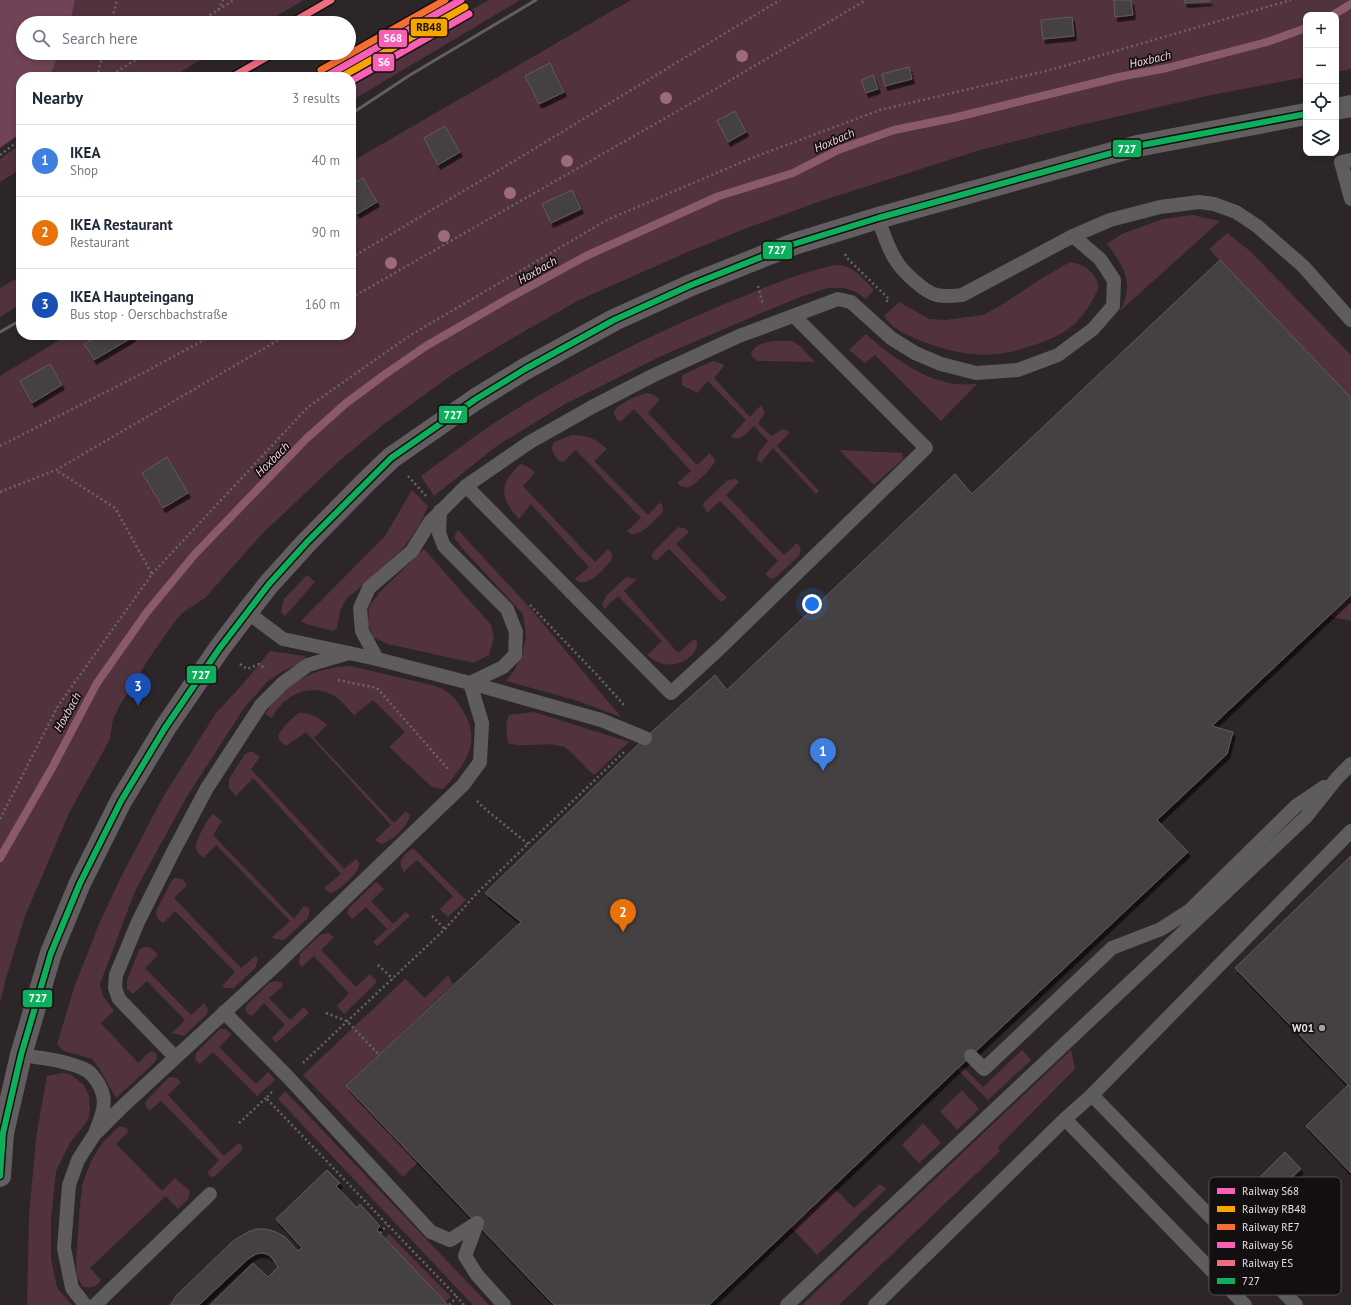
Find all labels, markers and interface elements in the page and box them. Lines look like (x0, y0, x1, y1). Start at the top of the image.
map controls (1303, 12, 1339, 156)
button: + (1303, 12, 1339, 48)
search box (16, 16, 356, 60)
line badge: RB48 (410, 18, 448, 37)
text: RB48 (416, 20, 442, 34)
icon: search (30, 27, 52, 49)
text: Search here (62, 29, 138, 48)
line badge: S68 (378, 29, 408, 48)
text: S68 (384, 31, 402, 45)
water label: Hoxbach (1128, 47, 1172, 71)
button: − (1303, 48, 1339, 84)
line badge: S6 (372, 53, 395, 72)
text: S6 (378, 55, 390, 69)
button: locate (1303, 84, 1339, 120)
text: Nearby (32, 87, 83, 109)
text: 3 results (292, 90, 340, 107)
button: layers (1303, 120, 1339, 156)
water label: Hoxbach (811, 125, 857, 155)
line badge: 727 (1112, 139, 1142, 158)
text: 727 (1118, 142, 1136, 156)
text: IKEA (70, 143, 100, 162)
text: 1 (41, 152, 49, 169)
text: 40 m (312, 152, 340, 169)
text: Shop (70, 162, 98, 179)
text: IKEA Restaurant (70, 215, 173, 234)
text: 2 (41, 224, 49, 241)
text: 90 m (312, 224, 340, 241)
text: Restaurant (70, 234, 129, 251)
line badge: 727 (762, 241, 793, 260)
text: 727 (768, 243, 786, 257)
water label: Hoxbach (515, 253, 559, 287)
text: IKEA Haupteingang (70, 287, 194, 306)
text: 3 (41, 296, 49, 313)
text: 160 m (305, 296, 340, 313)
text: Bus stop · Oerschbachstraße (70, 306, 228, 323)
line badge: 727 (438, 405, 468, 424)
text: 727 (444, 408, 462, 422)
water label: Hoxbach (252, 439, 292, 479)
your location (802, 594, 822, 614)
line badge: 727 (186, 665, 217, 684)
text: 727 (192, 668, 210, 682)
pin: 3 (125, 673, 151, 706)
water label: Hoxbach (50, 690, 84, 734)
pin: 1 (810, 738, 836, 771)
pin: 2 (610, 899, 636, 932)
line badge: 727 (22, 989, 53, 1008)
text: 727 (29, 991, 47, 1005)
place label: W01 (1292, 1021, 1314, 1035)
marker: W01 (1317, 1023, 1327, 1033)
legend (1209, 1177, 1341, 1295)
text: Railway S68 (1242, 1184, 1299, 1198)
text: Railway RB48 (1242, 1202, 1306, 1216)
text: Railway RE7 (1242, 1220, 1300, 1234)
text: Railway S6 (1242, 1238, 1293, 1252)
text: Railway ES (1242, 1256, 1293, 1270)
text: 727 (1242, 1274, 1260, 1288)

